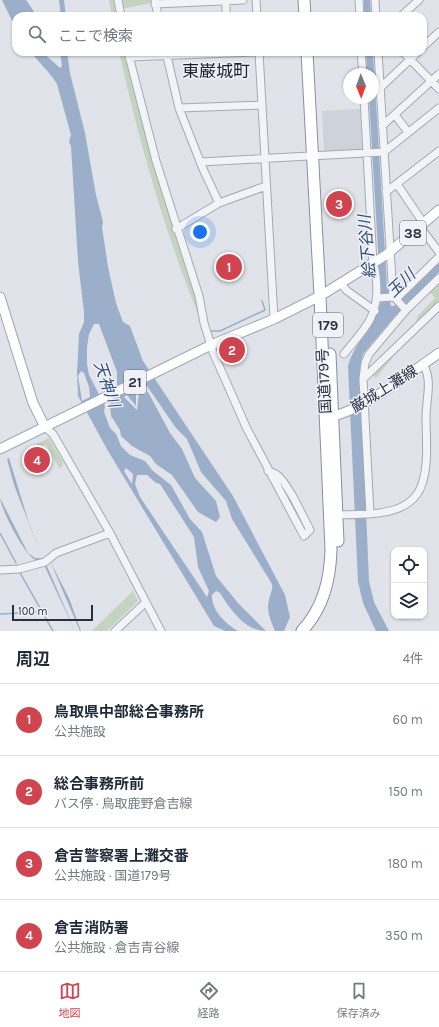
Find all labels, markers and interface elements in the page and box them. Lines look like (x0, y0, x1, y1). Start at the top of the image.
search box (12, 12, 427, 56)
icon: search (26, 23, 48, 45)
text: ここで検索 (58, 27, 133, 45)
district label: 東巌城町 (182, 61, 250, 81)
north arrow (343, 68, 379, 104)
pin: 3 (326, 189, 352, 219)
water label: 絵下谷川 (355, 212, 379, 280)
road number: 38 (400, 221, 426, 245)
your location (190, 222, 210, 242)
pin: 1 (216, 252, 242, 282)
water label: 玉川 (383, 264, 421, 301)
road number: 179 (313, 313, 343, 337)
pin: 2 (219, 335, 245, 365)
street label: 国道179号 (313, 348, 335, 414)
water label: 天神川 (90, 358, 124, 412)
street label: 巌城上灘線 (347, 361, 421, 417)
road number: 21 (124, 370, 146, 394)
pin: 4 (24, 445, 50, 475)
map controls (391, 547, 427, 619)
button: locate (391, 547, 427, 583)
button: layers (391, 583, 427, 619)
scale bar (12, 603, 93, 622)
text: 100 m (18, 605, 48, 618)
text: 周辺 (16, 649, 50, 669)
text: 4件 (403, 651, 423, 666)
text: 鳥取県中部総合事務所 (54, 703, 204, 721)
text: 1 (27, 712, 31, 727)
text: 60 m (393, 712, 423, 727)
text: 公共施設 (54, 724, 106, 739)
text: 総合事務所前 (54, 775, 144, 793)
text: 2 (25, 784, 33, 799)
text: 150 m (388, 784, 423, 799)
text: バス停 · 鳥取鹿野倉吉線 (54, 796, 193, 811)
text: 倉吉警察署上灘交番 (54, 847, 189, 865)
text: 3 (25, 856, 33, 871)
text: 180 m (388, 856, 423, 871)
text: 公共施設 · 国道179号 (54, 868, 171, 883)
text: 倉吉消防署 (54, 919, 129, 937)
text: 4 (25, 928, 33, 943)
text: 350 m (385, 928, 423, 943)
text: 公共施設 · 倉吉青谷線 (54, 940, 180, 955)
tab: 地図 (59, 980, 81, 1020)
tab: 経路 (198, 980, 220, 1020)
tab: 保存済み (337, 980, 381, 1020)

